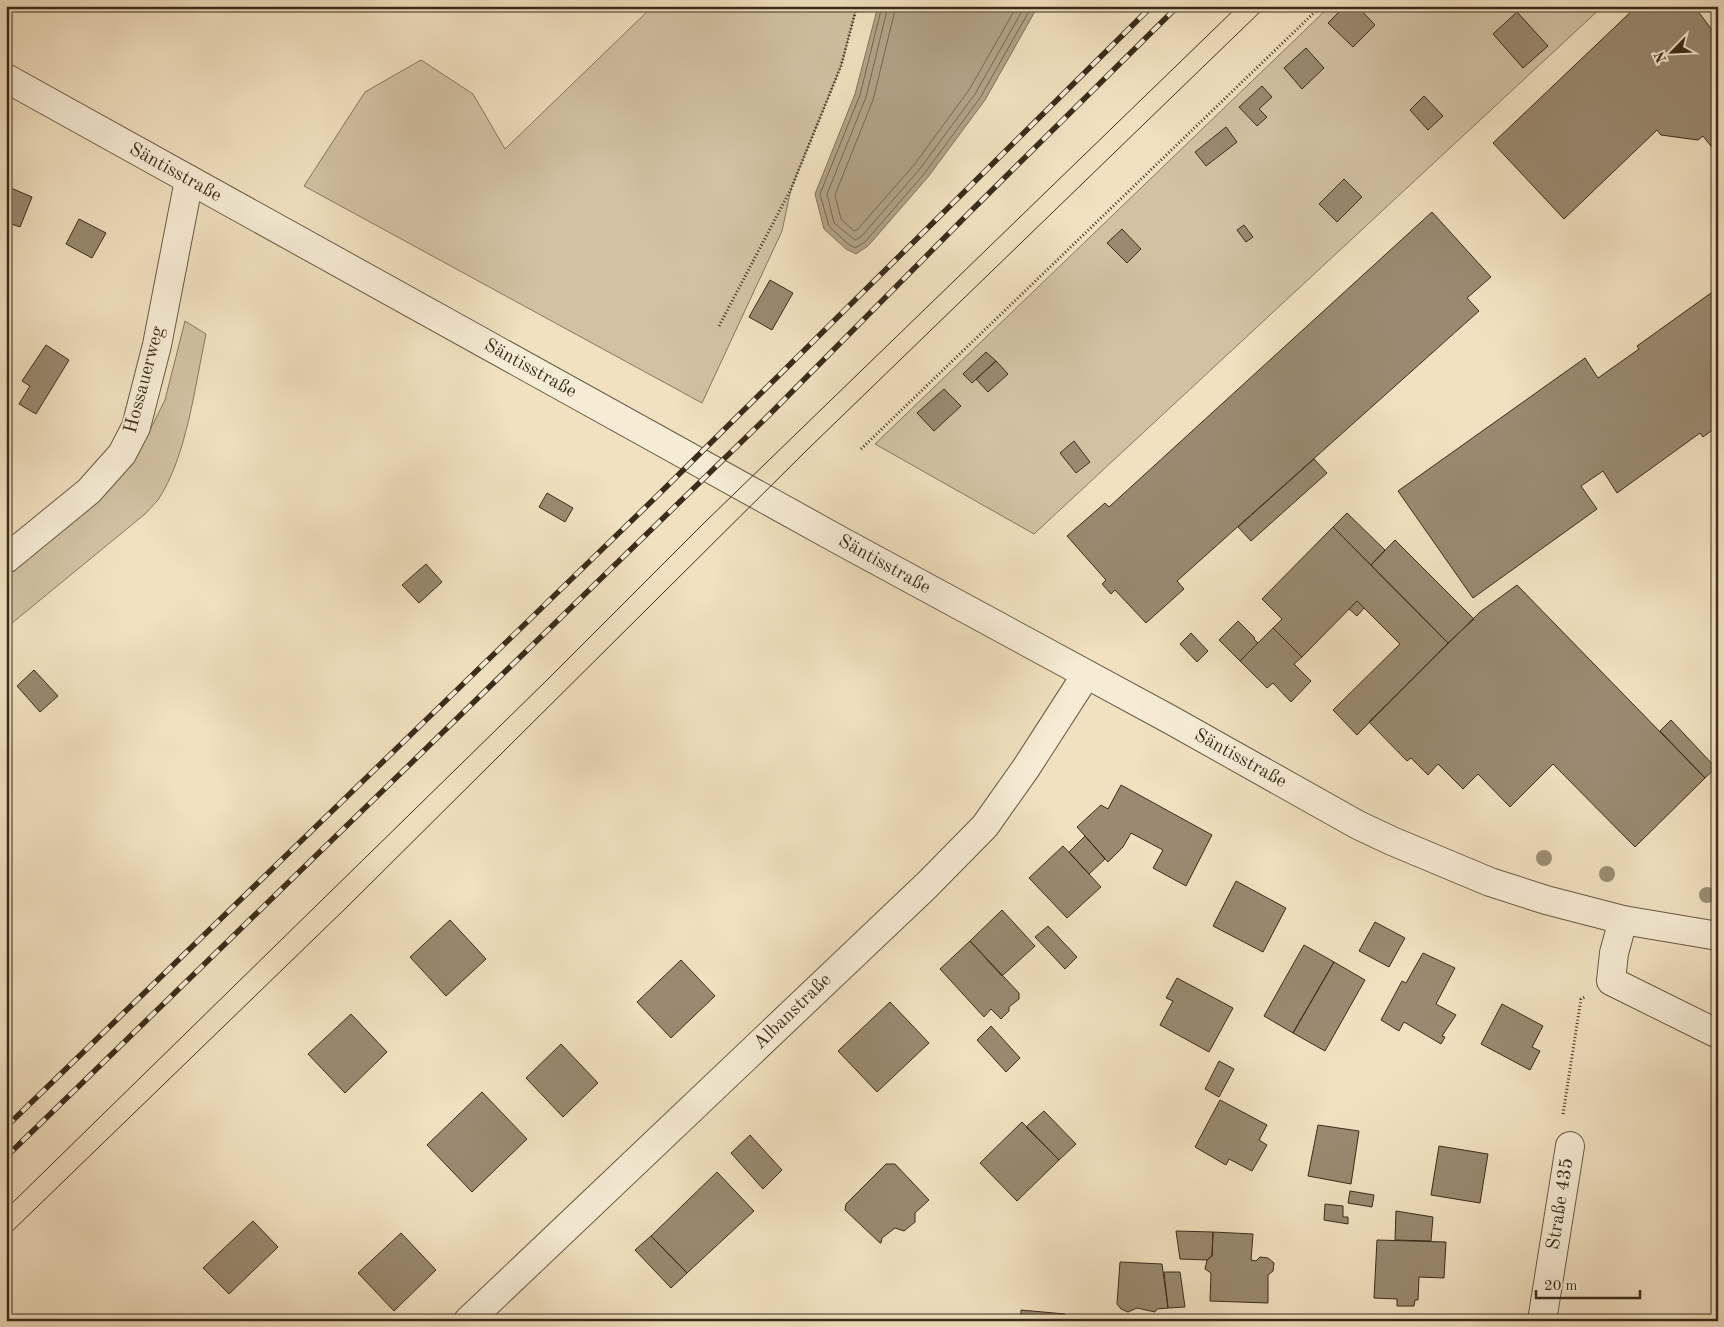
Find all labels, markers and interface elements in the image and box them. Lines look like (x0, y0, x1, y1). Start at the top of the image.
north arrow (1646, 28, 1696, 78)
text: N (1652, 49, 1670, 65)
street label: Säntisstraße (126, 140, 224, 206)
street label: Hossauerweg (122, 324, 169, 435)
street label: Säntisstraße (481, 336, 579, 402)
street label: Säntisstraße (835, 532, 933, 598)
street label: Säntisstraße (1191, 726, 1289, 792)
street label: Albanstraße (750, 970, 836, 1054)
street label: Straße 435 (1544, 1157, 1578, 1251)
scale bar (1536, 1267, 1640, 1299)
text: 20 m (1544, 1279, 1578, 1294)

